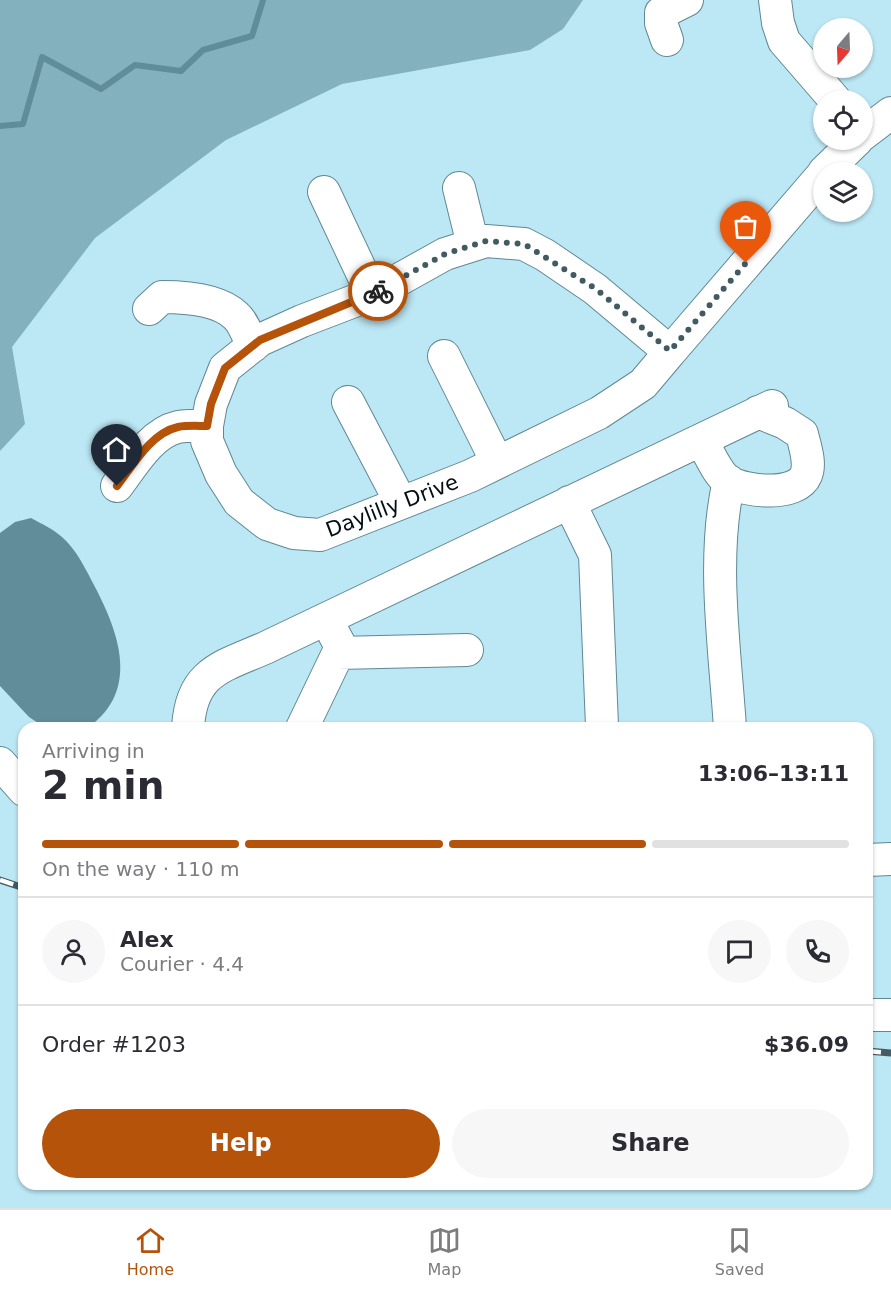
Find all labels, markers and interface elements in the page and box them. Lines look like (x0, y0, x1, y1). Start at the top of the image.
north arrow (813, 18, 873, 78)
map controls (813, 18, 873, 222)
button: locate (813, 90, 873, 150)
button: layers (813, 162, 873, 222)
pin (720, 201, 771, 263)
icon: bag (729, 210, 762, 243)
courier (348, 261, 408, 321)
icon: bike (362, 275, 395, 308)
pin (91, 424, 142, 486)
icon: home (100, 433, 133, 466)
street label: Daylilly Drive (322, 470, 462, 542)
text: Arriving in (42, 739, 145, 763)
text: 13:06–13:11 (698, 761, 849, 786)
text: 2 min (42, 763, 164, 808)
text: On the way · 110 m (42, 857, 240, 881)
button: person (42, 920, 105, 983)
button: chat (708, 920, 771, 983)
button: phone (786, 920, 849, 983)
text: Alex (120, 927, 174, 952)
text: Courier · 4.4 (120, 952, 244, 976)
text: Order #1203 (42, 1032, 186, 1057)
text: $36.09 (764, 1032, 849, 1057)
button: Help (42, 1109, 440, 1178)
button: Share (452, 1109, 849, 1178)
tab: Home (127, 1224, 174, 1279)
tab: Map (428, 1224, 461, 1279)
tab: Saved (715, 1224, 764, 1279)

